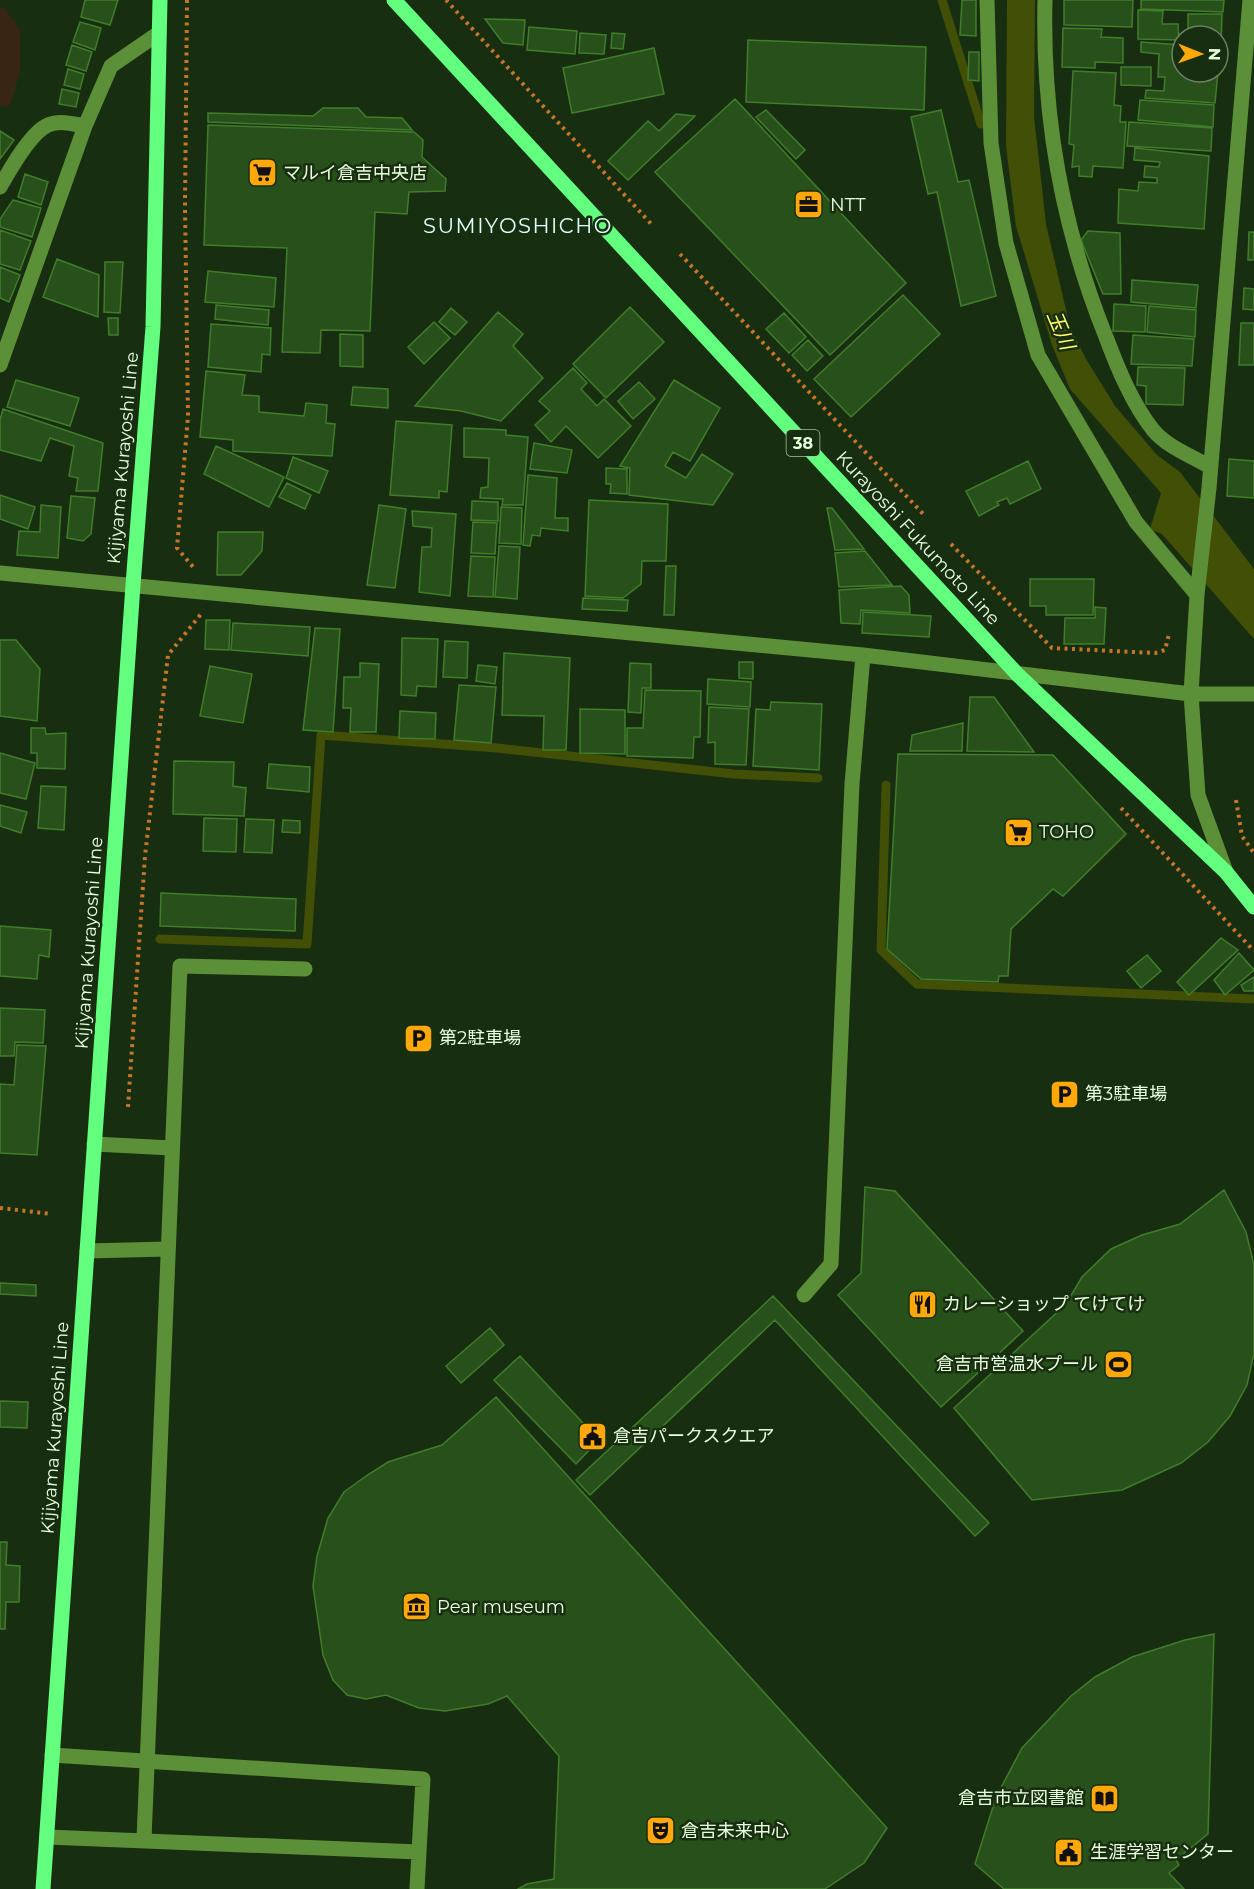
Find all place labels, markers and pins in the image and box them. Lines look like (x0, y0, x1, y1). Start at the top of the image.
supermarket icon: マルイ倉吉中央店 (246, 157, 278, 189)
place label: マルイ倉吉中央店 (283, 162, 427, 184)
office icon: NTT (793, 189, 825, 221)
place label: NTT (830, 194, 866, 216)
supermarket icon: TOHO (1002, 816, 1034, 848)
place label: TOHO (1039, 821, 1094, 843)
parking icon: 第2駐車場 (402, 1022, 434, 1054)
place label: 第2駐車場 (439, 1027, 521, 1049)
parking icon: 第3駐車場 (1048, 1078, 1080, 1110)
place label: 第3駐車場 (1085, 1083, 1167, 1105)
restaurant icon: カレーショップ てけてけ (906, 1288, 938, 1320)
place label: カレーショップ てけてけ (943, 1293, 1145, 1315)
sports icon: 倉吉市営温水プール (1103, 1348, 1135, 1380)
place label: 倉吉市営温水プール (936, 1353, 1098, 1375)
public building icon: 倉吉パークスクエア (576, 1420, 608, 1452)
place label: 倉吉パークスクエア (613, 1425, 774, 1447)
museum icon: Pear museum (400, 1591, 432, 1623)
place label: Pear museum (437, 1596, 565, 1618)
library icon: 倉吉市立図書館 (1089, 1782, 1121, 1814)
place label: 倉吉市立図書館 (958, 1787, 1084, 1809)
theatre icon: 倉吉未来中心 (644, 1815, 676, 1847)
place label: 倉吉未来中心 (681, 1820, 789, 1842)
public building icon: 生涯学習センター (1053, 1836, 1085, 1868)
place label: 生涯学習センター (1090, 1841, 1234, 1863)

